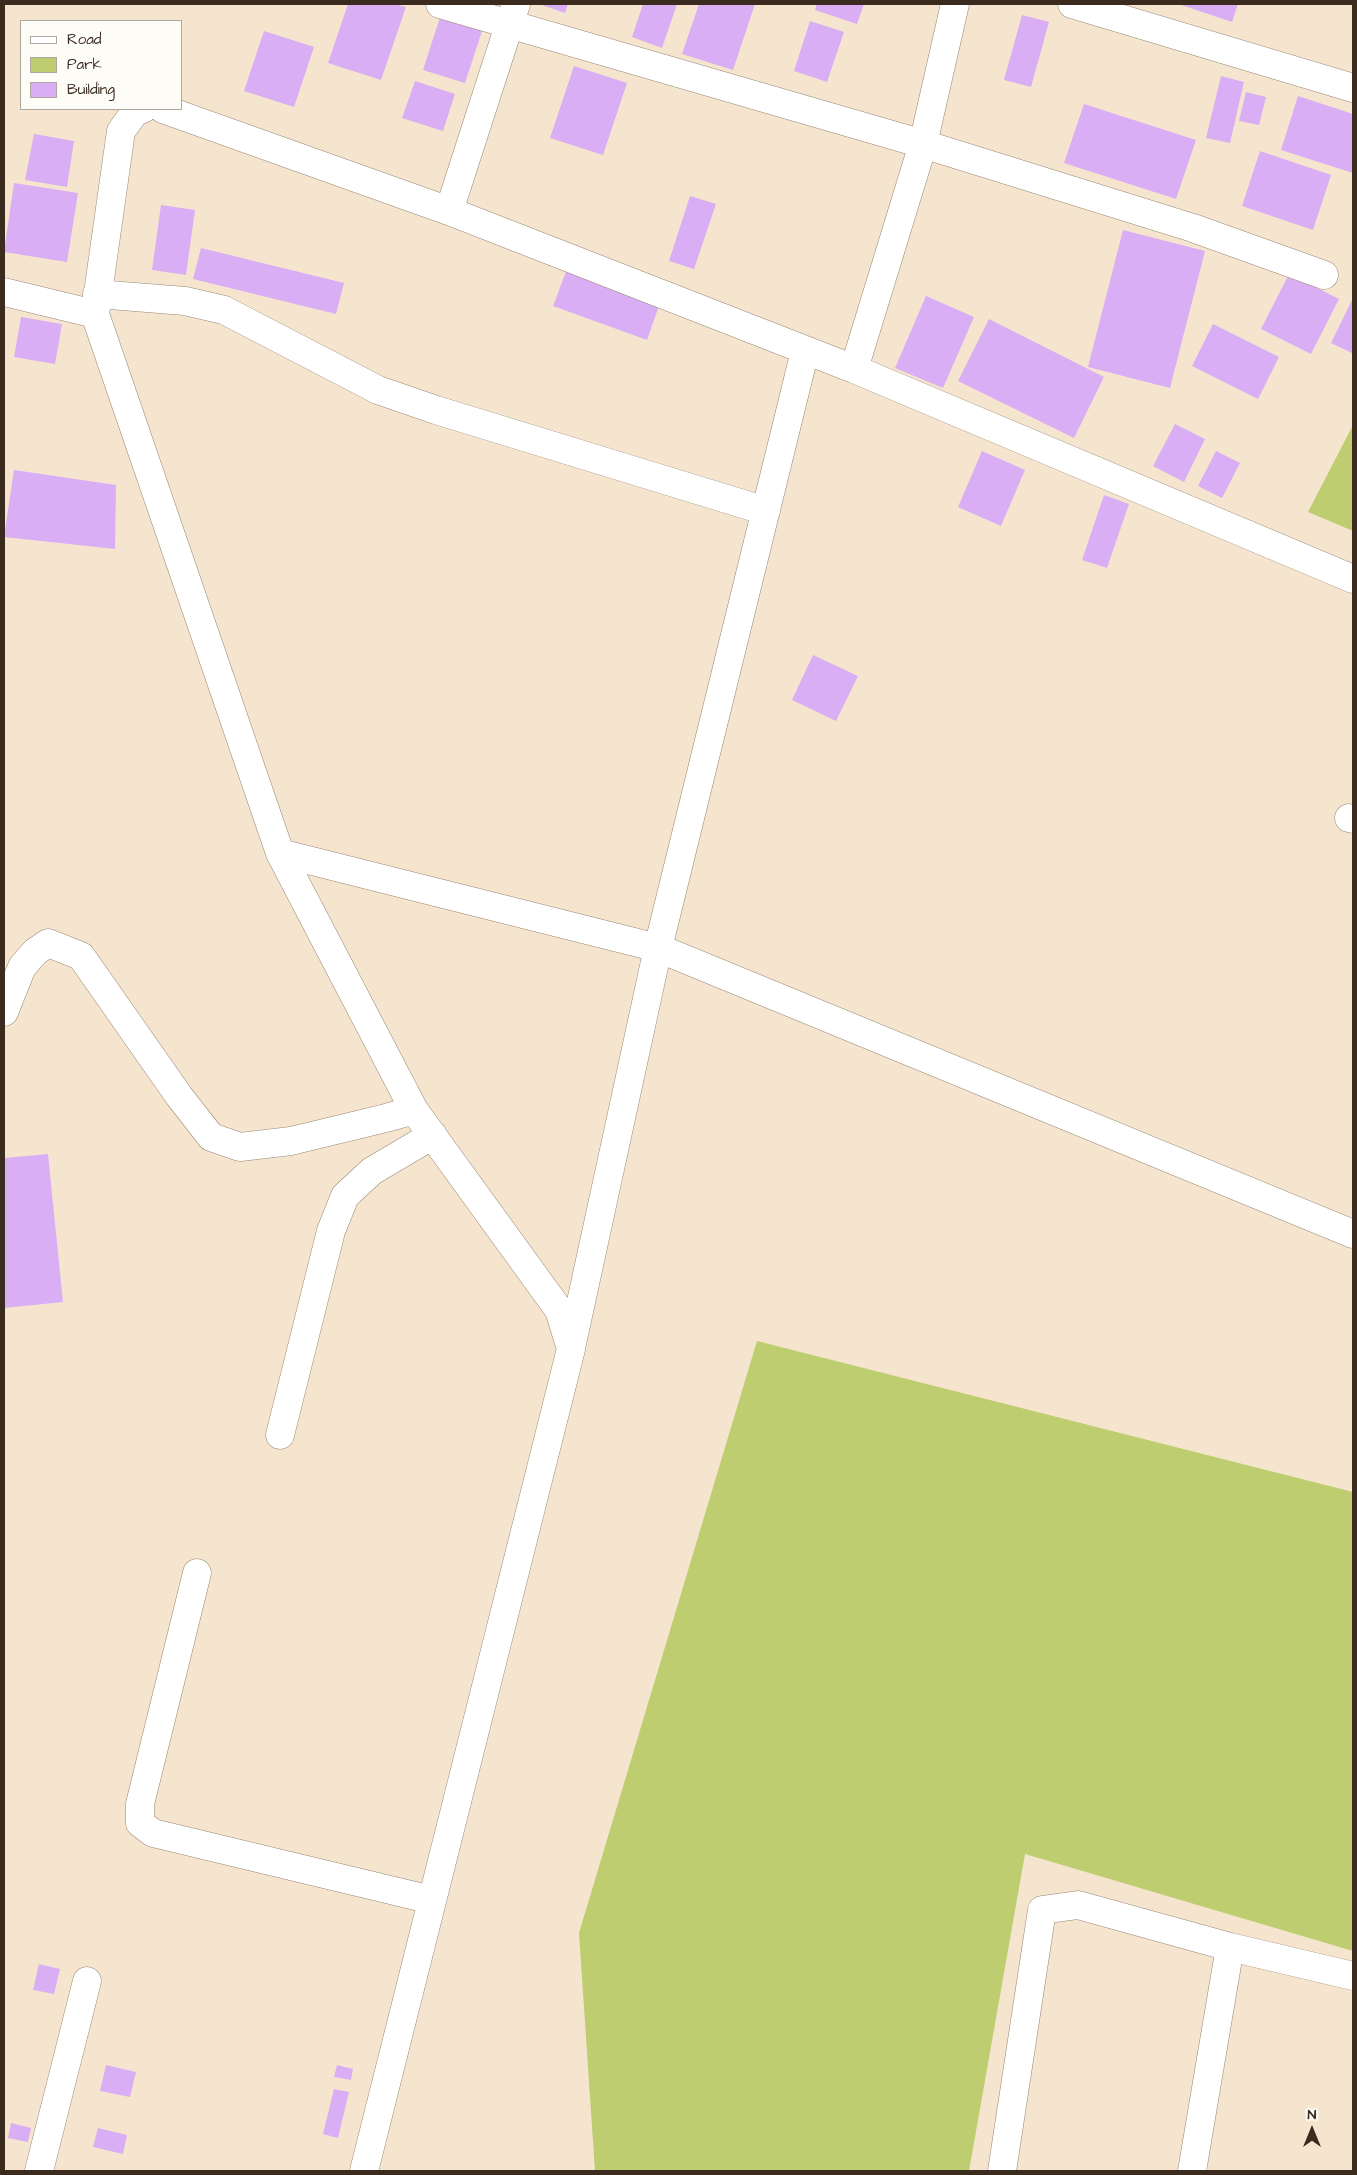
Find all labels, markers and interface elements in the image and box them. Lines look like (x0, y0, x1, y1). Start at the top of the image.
legend (20, 20, 182, 110)
text: Road (67, 29, 101, 50)
text: Park (67, 54, 102, 75)
text: Building (67, 79, 115, 100)
north arrow (1287, 2105, 1337, 2155)
text: N (1308, 2105, 1316, 2125)

